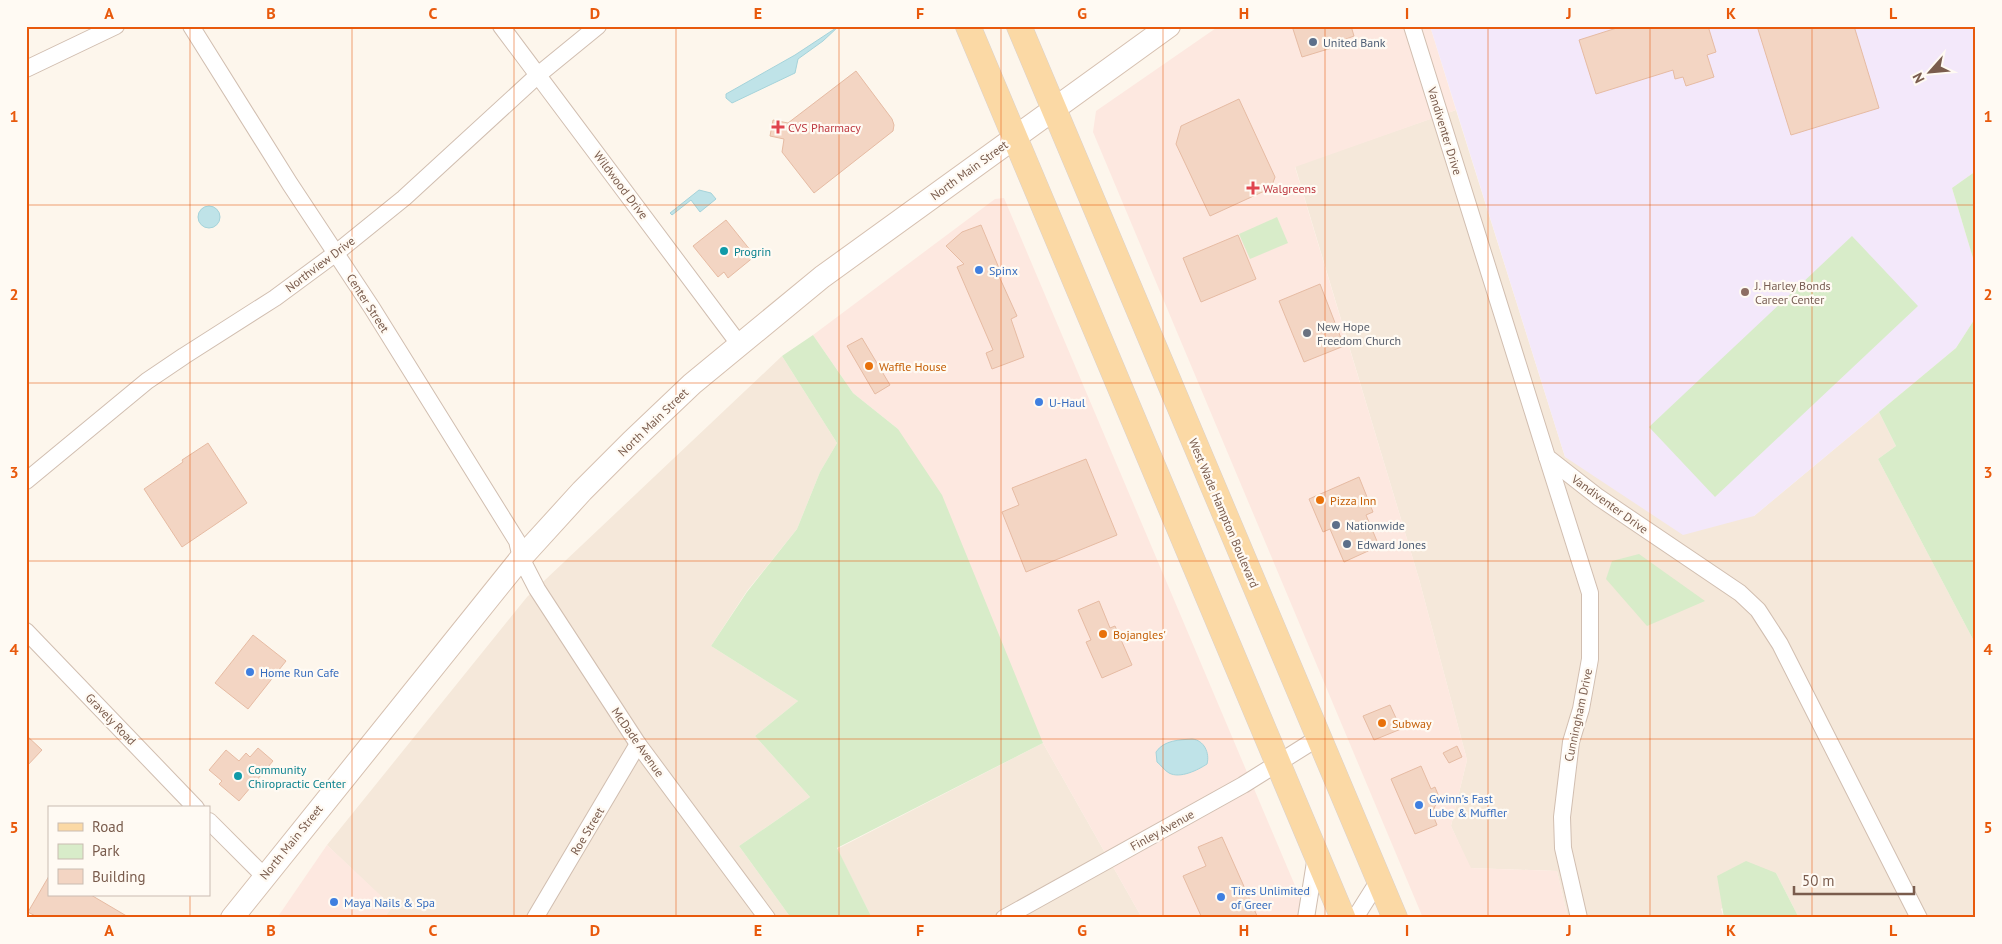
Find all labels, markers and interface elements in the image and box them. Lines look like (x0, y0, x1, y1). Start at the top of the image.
text: A (104, 3, 114, 23)
text: B (266, 3, 276, 23)
text: C (429, 3, 438, 23)
text: D (590, 3, 600, 23)
text: E (754, 3, 762, 23)
text: F (916, 3, 924, 23)
text: G (1077, 3, 1087, 23)
text: H (1239, 3, 1249, 23)
text: I (1405, 3, 1409, 23)
text: J (1565, 3, 1572, 23)
text: K (1726, 3, 1736, 23)
text: L (1889, 3, 1898, 23)
place label: United Bank (1323, 35, 1386, 50)
marker: United Bank (1307, 36, 1319, 48)
north arrow (1904, 48, 1954, 98)
text: N (1908, 70, 1929, 86)
street label: Vandiventer Drive (1424, 84, 1465, 177)
text: 1 (9, 106, 19, 126)
text: 1 (1983, 106, 1993, 126)
place label: CVS Pharmacy (788, 120, 861, 135)
marker: CVS Pharmacy (772, 121, 784, 133)
street label: North Main Street (927, 137, 1011, 203)
street label: Wildwood Drive (591, 148, 651, 222)
place label: Walgreens (1263, 181, 1316, 196)
marker: Walgreens (1247, 182, 1259, 194)
street label: Northview Drive (282, 233, 358, 295)
place label: Progrin (734, 244, 771, 259)
marker: Progrin (718, 245, 730, 257)
place label: Spinx (989, 263, 1018, 278)
marker: Spinx (973, 264, 985, 276)
street label: Center Street (343, 271, 393, 335)
place label: J. Harley Bonds Career Center (1754, 278, 1831, 307)
text: 2 (9, 284, 19, 304)
text: 2 (1983, 284, 1993, 304)
marker: J. Harley Bonds Career Center (1739, 286, 1751, 298)
place label: New Hope Freedom Church (1317, 319, 1401, 348)
marker: New Hope Freedom Church (1301, 327, 1313, 339)
place label: Waffle House (879, 359, 947, 374)
marker: Waffle House (863, 360, 875, 372)
street label: North Main Street (615, 385, 691, 459)
place label: U-Haul (1049, 395, 1086, 410)
marker: U-Haul (1033, 396, 1045, 408)
street label: West Wade Hampton Boulevard (1186, 436, 1262, 590)
text: 3 (9, 462, 19, 482)
text: 3 (1983, 462, 1993, 482)
street label: Vandiventer Drive (1568, 471, 1651, 537)
place label: Pizza Inn (1330, 493, 1376, 508)
marker: Pizza Inn (1314, 494, 1326, 506)
place label: Nationwide (1346, 518, 1405, 533)
marker: Nationwide (1330, 519, 1342, 531)
place label: Edward Jones (1357, 537, 1426, 552)
marker: Edward Jones (1341, 538, 1353, 550)
place label: Bojangles' (1113, 627, 1166, 642)
marker: Bojangles' (1097, 628, 1109, 640)
text: 4 (9, 639, 19, 659)
text: 4 (1983, 639, 1993, 659)
place label: Home Run Cafe (260, 665, 339, 680)
marker: Home Run Cafe (244, 666, 256, 678)
street label: Cunningham Drive (1561, 667, 1595, 763)
street label: Gravely Road (83, 690, 139, 748)
street label: McDade Avenue (608, 704, 668, 780)
place label: Subway (1392, 716, 1432, 731)
marker: Subway (1376, 717, 1388, 729)
place label: Community Chiropractic Center (248, 762, 346, 791)
marker: Community Chiropractic Center (232, 770, 244, 782)
place label: Gwinn's Fast Lube & Muffler (1429, 791, 1507, 820)
marker: Gwinn's Fast Lube & Muffler (1413, 799, 1425, 811)
street label: North Main Street (256, 802, 326, 882)
street label: Roe Street (567, 804, 607, 858)
legend (48, 806, 210, 896)
street label: Finley Avenue (1127, 806, 1197, 854)
text: 5 (9, 817, 19, 837)
text: Road (92, 817, 124, 836)
text: 5 (1983, 817, 1993, 837)
text: Park (92, 841, 120, 860)
scale bar (1794, 864, 1914, 896)
text: Building (92, 867, 146, 886)
text: 50 m (1802, 871, 1835, 890)
place label: Tires Unlimited of Greer (1231, 883, 1310, 912)
marker: Tires Unlimited of Greer (1215, 891, 1227, 903)
place label: Maya Nails & Spa (344, 895, 435, 910)
marker: Maya Nails & Spa (328, 896, 340, 908)
text: A (104, 920, 114, 940)
text: B (266, 920, 276, 940)
text: C (429, 920, 438, 940)
text: D (590, 920, 600, 940)
text: E (754, 920, 762, 940)
text: F (916, 920, 924, 940)
text: G (1077, 920, 1087, 940)
text: H (1239, 920, 1249, 940)
text: I (1405, 920, 1409, 940)
text: J (1565, 920, 1572, 940)
text: K (1726, 920, 1736, 940)
text: L (1889, 920, 1898, 940)

